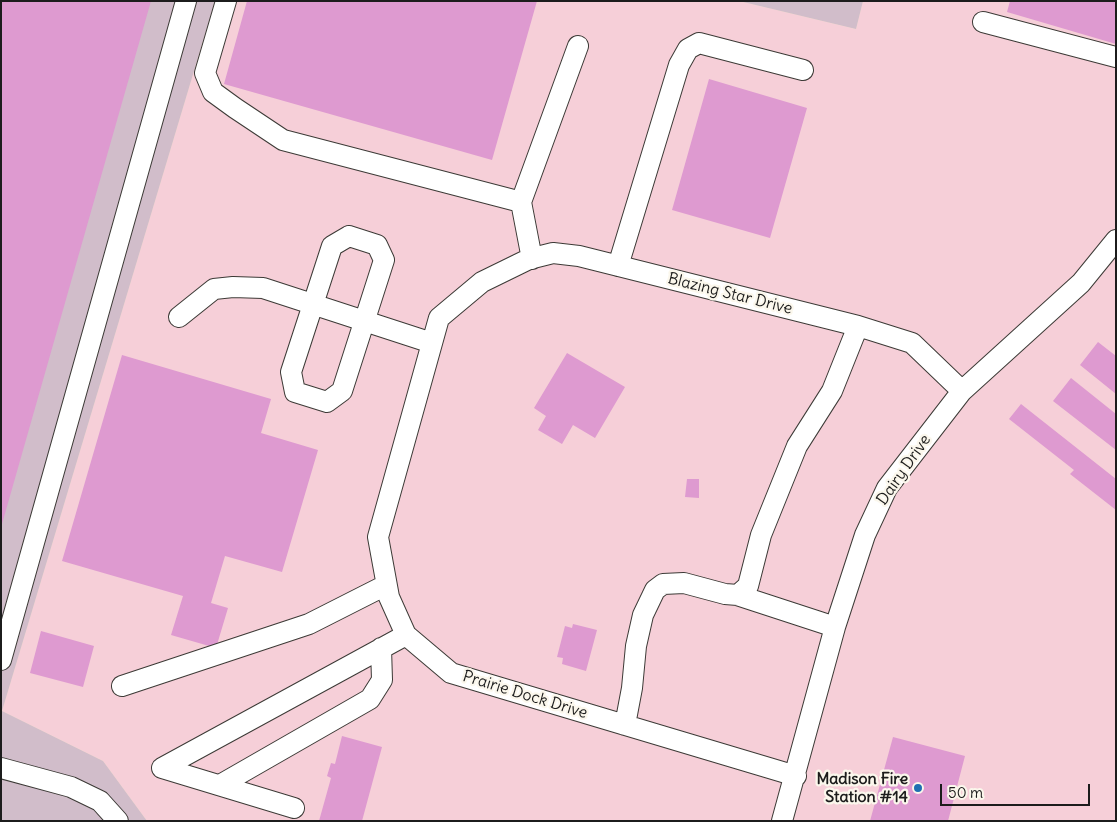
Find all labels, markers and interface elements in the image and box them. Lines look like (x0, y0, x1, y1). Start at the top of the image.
street label: Blazing Star Drive (666, 269, 794, 319)
street label: Dairy Drive (873, 431, 935, 509)
street label: Prairie Dock Drive (460, 667, 590, 723)
place label: Madison Fire Station #14 (816, 769, 908, 807)
scale bar (942, 774, 1092, 806)
marker: Madison Fire Station #14 (912, 782, 924, 794)
text: 50 m (948, 783, 983, 802)

